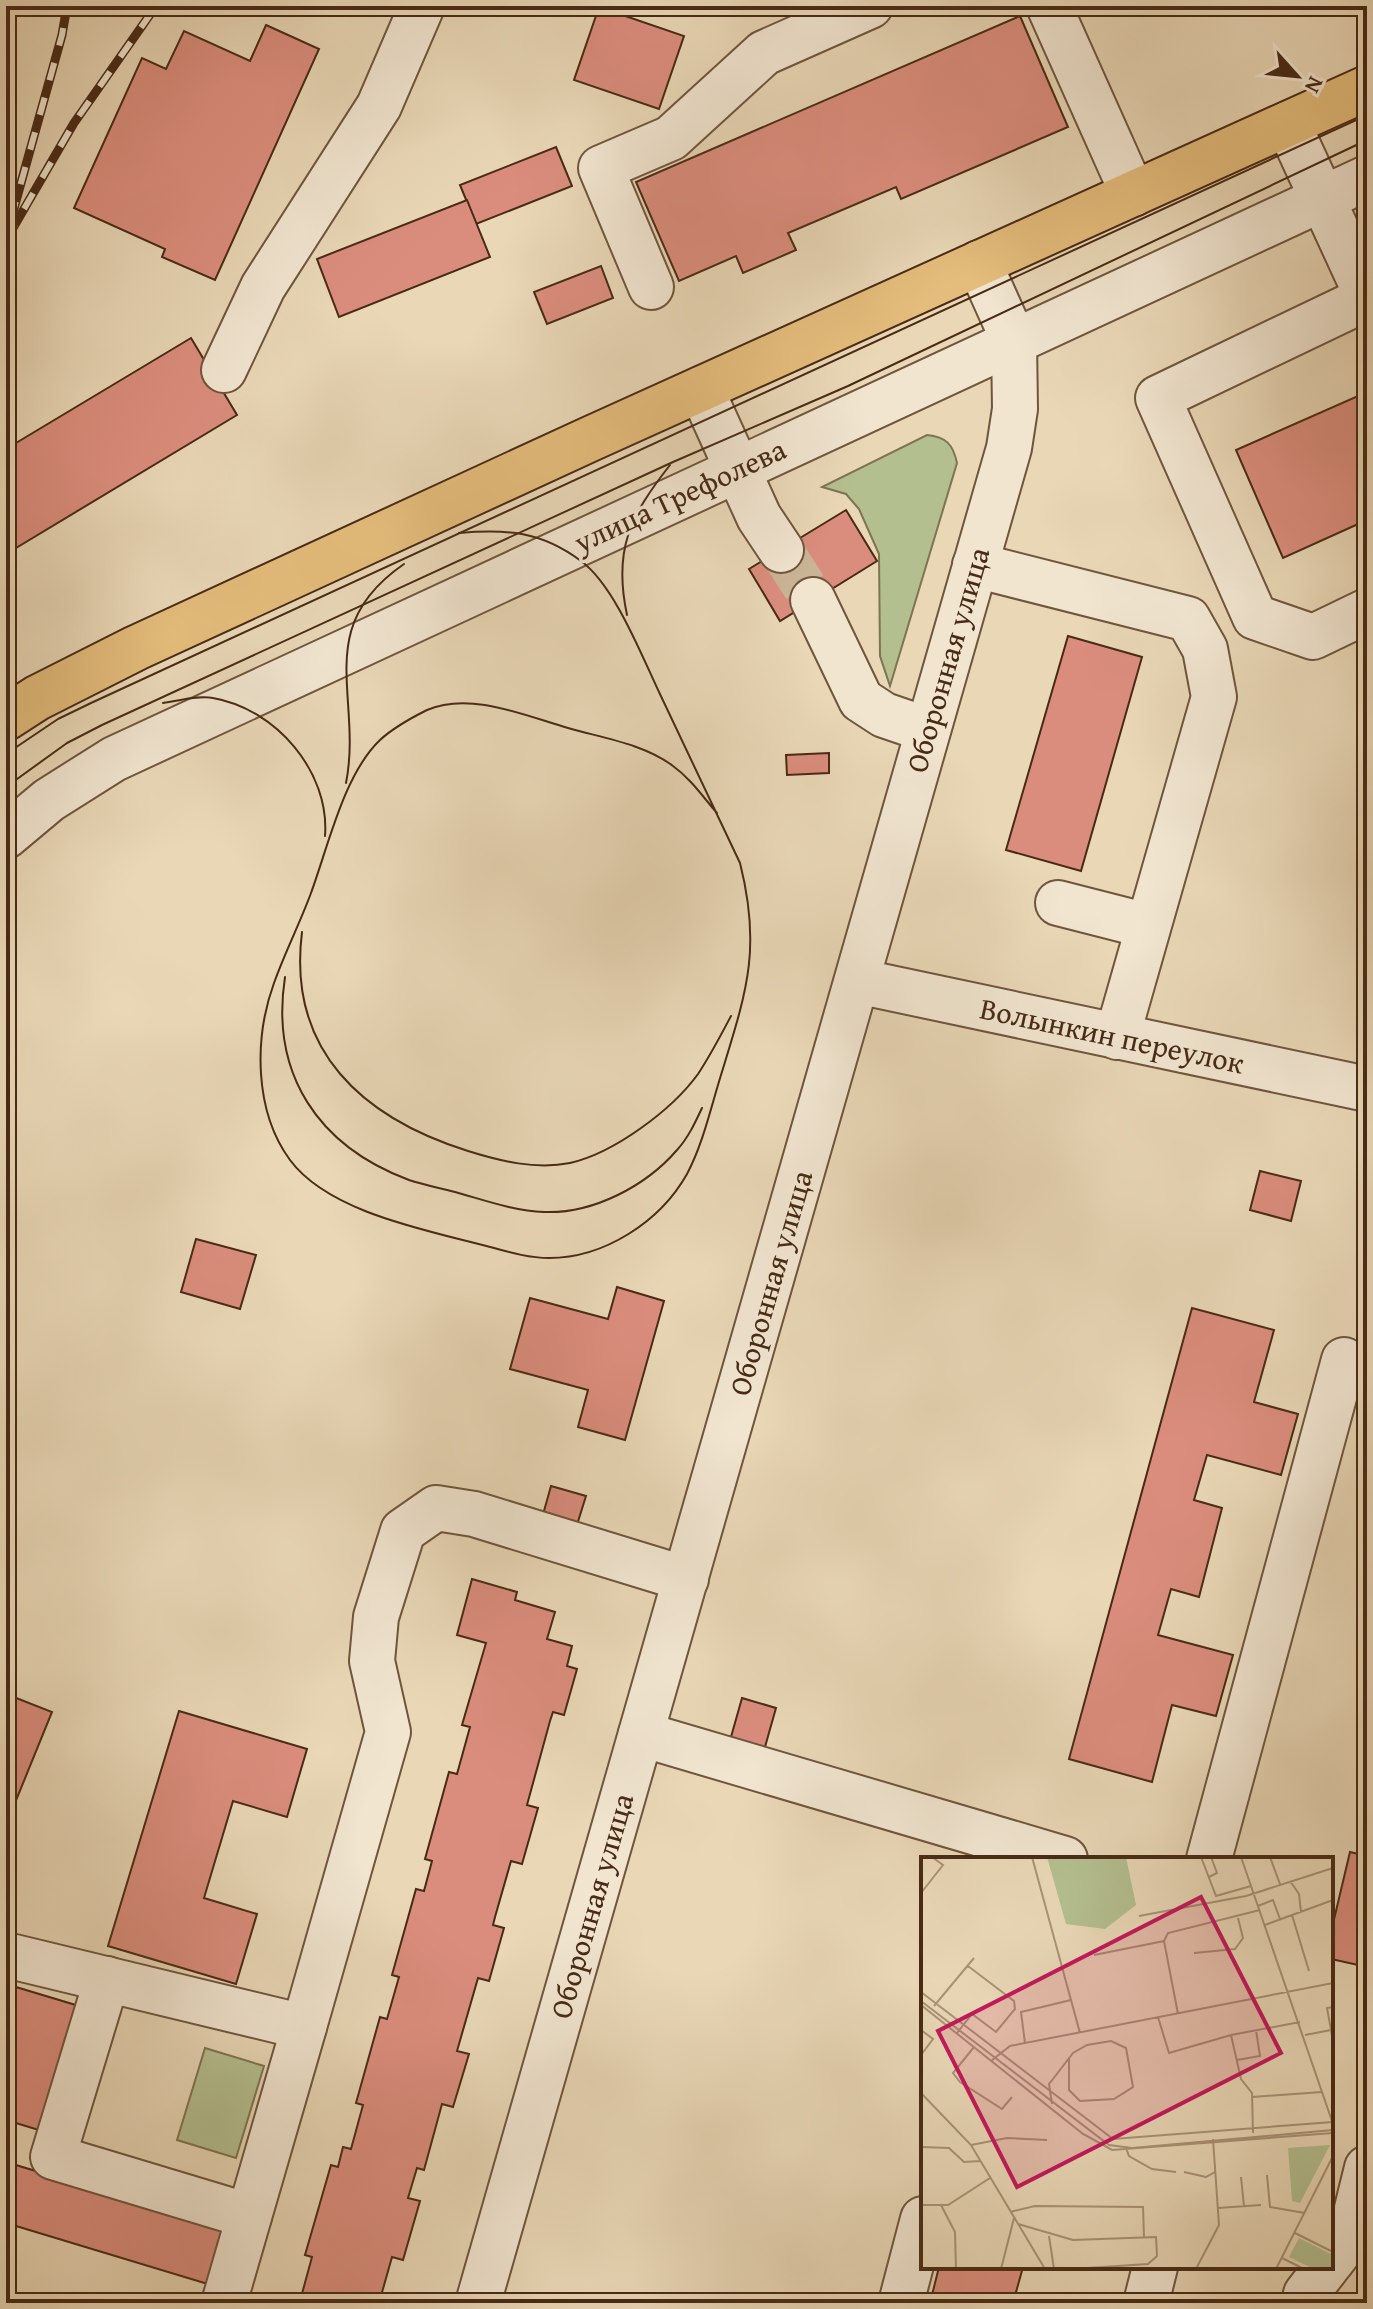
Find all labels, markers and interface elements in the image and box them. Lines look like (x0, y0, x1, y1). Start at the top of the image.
north arrow (1257, 36, 1337, 116)
text: N (1297, 71, 1332, 99)
street label: улица Трефолева (565, 426, 794, 564)
street label: Оборонная улица (894, 541, 1000, 777)
street label: Волынкин переулок (976, 986, 1249, 1085)
street label: Оборонная улица (717, 1164, 823, 1400)
street label: Оборонная улица (538, 1787, 644, 2023)
inset map (921, 1857, 1333, 2269)

